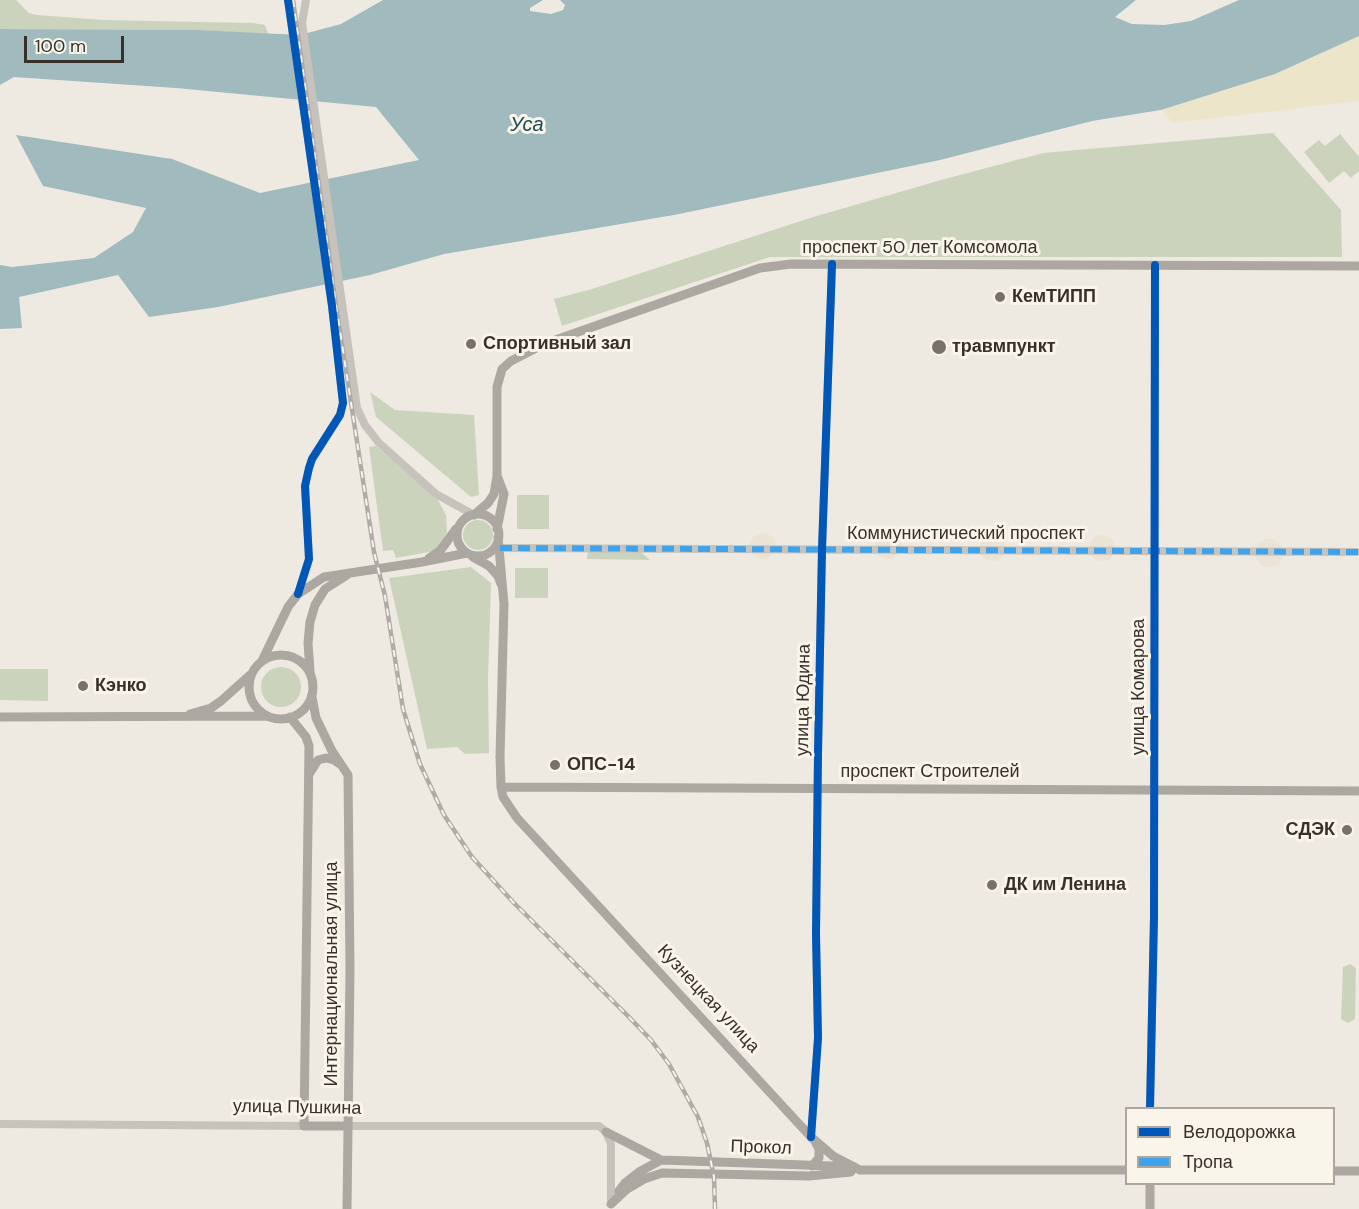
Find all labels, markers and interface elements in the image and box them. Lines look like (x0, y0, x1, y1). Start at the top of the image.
scale bar (27, 24, 128, 62)
text: 100 m (35, 34, 86, 58)
water label: Уса (510, 114, 544, 138)
street label: проспект 50 лет Комсомола (802, 237, 1038, 259)
place label: КемТИПП (1012, 286, 1096, 308)
marker: КемТИПП (993, 290, 1007, 304)
place label: Спортивный зал (483, 333, 631, 355)
place label: травмпункт (952, 336, 1056, 358)
marker: Спортивный зал (464, 337, 478, 351)
marker: травмпункт (930, 338, 948, 356)
street label: Коммунистический проспект (847, 523, 1085, 545)
street label: улица Комарова (1128, 619, 1150, 755)
street label: улица Юдина (792, 644, 816, 756)
place label: Кэнко (95, 675, 147, 697)
marker: Кэнко (76, 679, 90, 693)
place label: ОПС-14 (567, 754, 636, 776)
marker: ОПС-14 (548, 758, 562, 772)
street label: проспект Строителей (841, 761, 1019, 783)
place label: СДЭК (1286, 819, 1335, 841)
marker: СДЭК (1340, 823, 1354, 837)
street label: Интернациональная улица (321, 861, 343, 1087)
place label: ДК им Ленина (1004, 874, 1126, 896)
marker: ДК им Ленина (985, 878, 999, 892)
street label: Кузнецкая улица (652, 940, 764, 1058)
street label: улица Пушкина (233, 1096, 361, 1120)
legend (1125, 1107, 1335, 1185)
text: Велодорожка (1183, 1120, 1295, 1144)
street label: Прокол (730, 1136, 792, 1160)
text: Тропа (1183, 1150, 1233, 1174)

